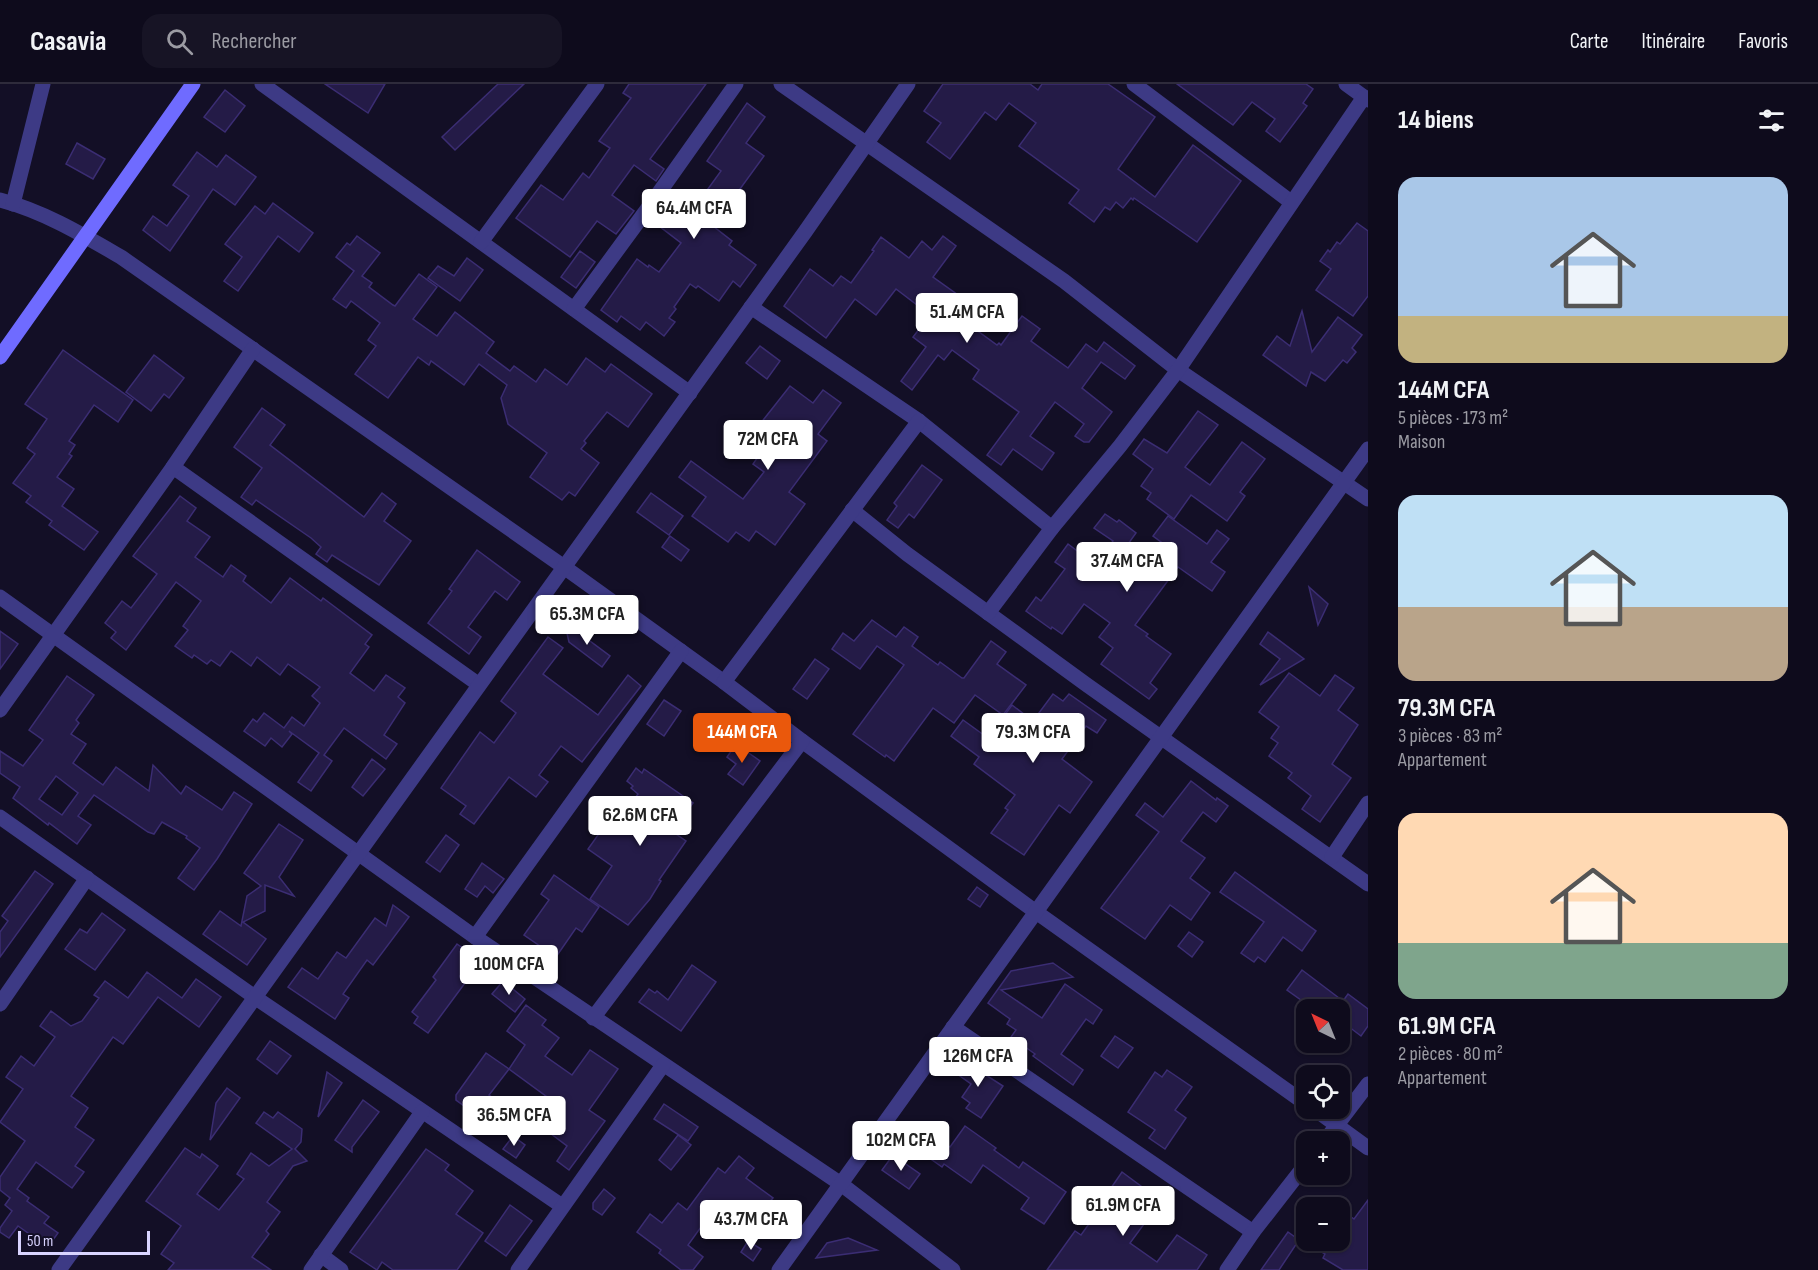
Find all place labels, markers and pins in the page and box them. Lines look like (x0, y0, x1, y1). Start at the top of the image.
pin: 64.4M CFA (625, 189, 763, 240)
pin: 51.4M CFA (898, 293, 1036, 344)
pin: 72M CFA (713, 420, 823, 471)
pin: 37.4M CFA (1058, 542, 1196, 593)
pin: 65.3M CFA (518, 595, 656, 646)
pin: 144M CFA (680, 713, 804, 764)
pin: 79.3M CFA (964, 713, 1102, 764)
pin: 62.6M CFA (571, 796, 709, 847)
pin: 100M CFA (447, 945, 571, 996)
pin: 126M CFA (916, 1037, 1040, 1088)
pin: 36.5M CFA (445, 1096, 583, 1147)
pin: 102M CFA (839, 1121, 963, 1172)
pin: 61.9M CFA (1054, 1186, 1192, 1237)
pin: 43.7M CFA (682, 1200, 820, 1251)

